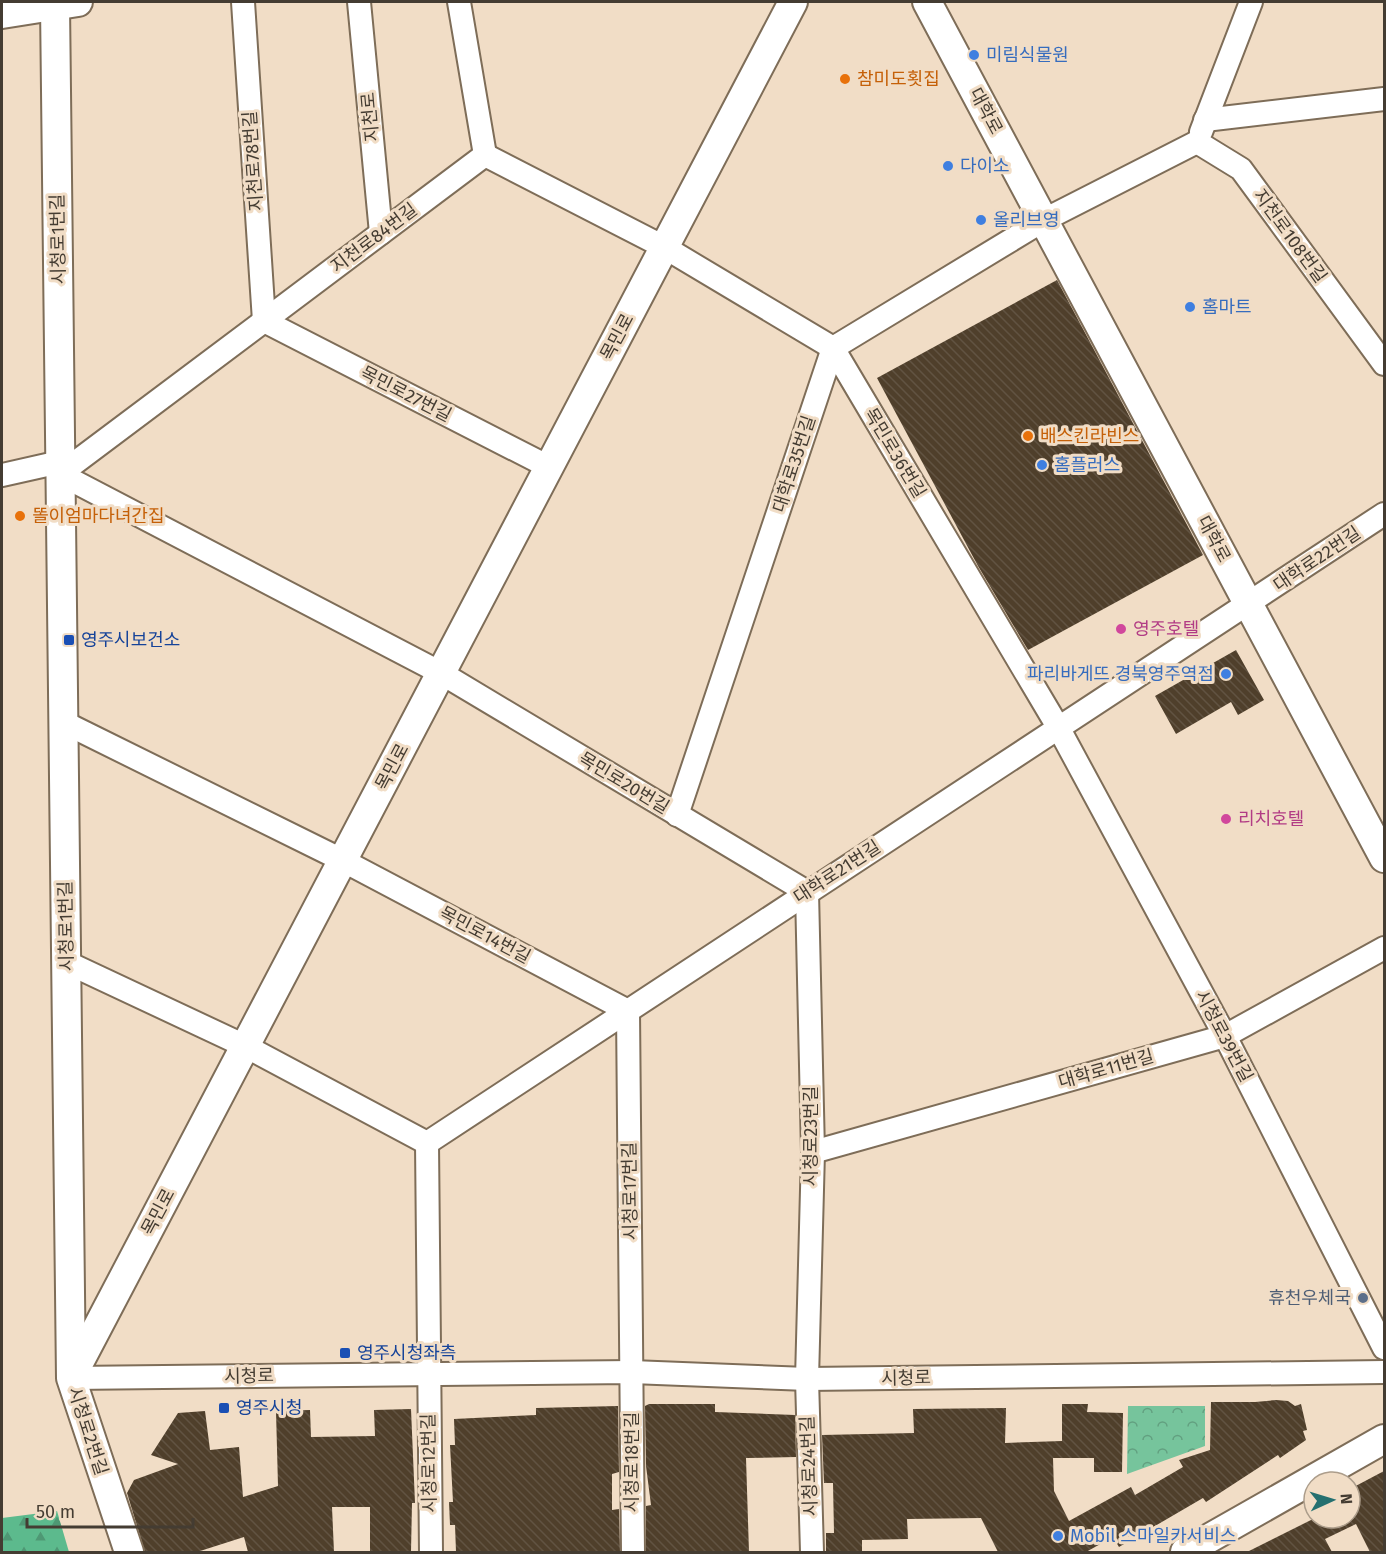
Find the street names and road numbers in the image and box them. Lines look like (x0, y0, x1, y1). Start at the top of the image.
street label: 대학로 (965, 84, 1007, 138)
street label: 지천로 (357, 91, 383, 143)
street label: 지천로78번길 (239, 110, 267, 212)
street label: 지천로108번길 (1249, 185, 1331, 287)
street label: 시청로1번길 (46, 194, 70, 284)
street label: 지천로84번길 (327, 198, 421, 278)
street label: 목민로 (596, 310, 638, 364)
street label: 목민로27번길 (357, 362, 455, 426)
street label: 목민로36번길 (859, 404, 931, 502)
street label: 대학로35번길 (768, 413, 820, 515)
street label: 대학로 (1193, 512, 1235, 566)
street label: 대학로22번길 (1269, 522, 1365, 596)
street label: 목민로 (371, 740, 413, 794)
street label: 목민로20번길 (575, 747, 673, 819)
street label: 대학로21번길 (789, 836, 885, 908)
street label: 시청로1번길 (54, 881, 78, 971)
street label: 목민로14번길 (436, 902, 534, 968)
street label: 시청로39번길 (1191, 986, 1257, 1086)
street label: 대학로11번길 (1056, 1045, 1156, 1093)
street label: 시청로23번길 (800, 1086, 822, 1186)
street label: 시청로17번길 (618, 1142, 642, 1240)
street label: 목민로 (137, 1185, 179, 1239)
street label: 시청로 (224, 1365, 274, 1387)
street label: 시청로 (881, 1367, 931, 1389)
street label: 시청로2번길 (63, 1384, 113, 1478)
street label: 시청로18번길 (621, 1412, 643, 1512)
street label: 시청로12번길 (417, 1413, 441, 1513)
street label: 시청로24번길 (796, 1415, 822, 1517)

